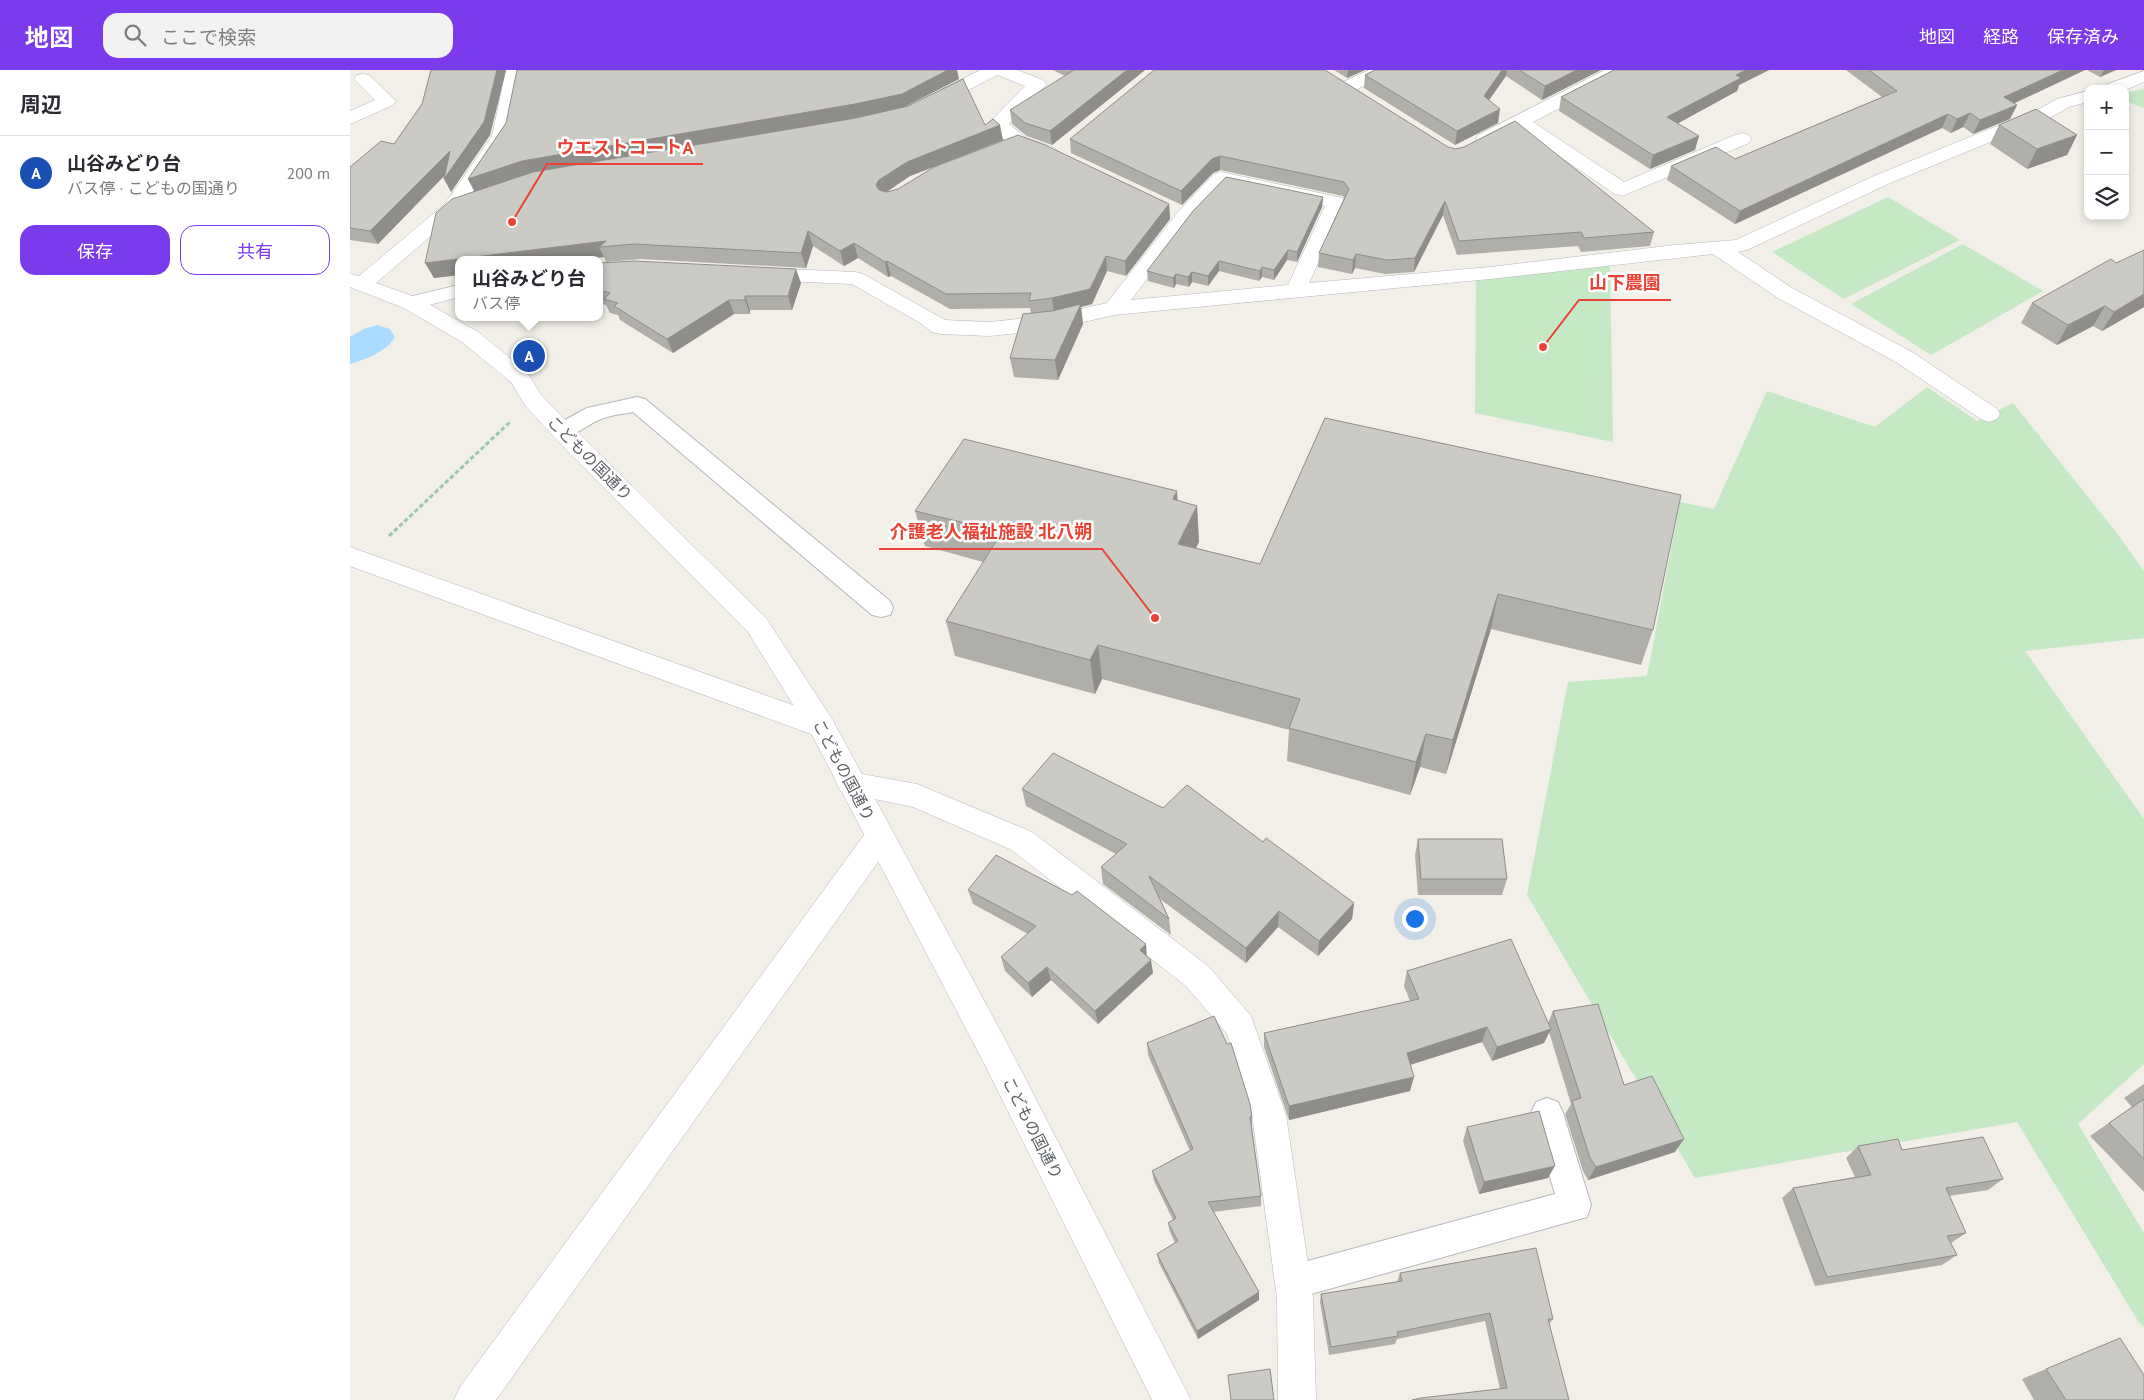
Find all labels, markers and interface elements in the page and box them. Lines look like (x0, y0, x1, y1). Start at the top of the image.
search box (103, 13, 453, 58)
icon: search (121, 21, 149, 49)
text: 地図 (25, 22, 73, 53)
text: ここで検索 (161, 25, 256, 49)
text: 地図 (1919, 25, 1955, 48)
text: 経路 (1983, 25, 2019, 48)
text: 保存済み (2047, 25, 2119, 48)
map controls (2084, 85, 2129, 220)
button: + (2084, 85, 2129, 130)
text: 周辺 (20, 91, 62, 118)
button: − (2084, 130, 2129, 175)
callout: ウエストコートA (547, 131, 703, 164)
text: ウエストコートA (557, 136, 694, 159)
text: 山谷みどり台 (67, 151, 181, 175)
text: A (31, 163, 41, 183)
text: 200 m (287, 163, 330, 183)
button: layers (2084, 175, 2129, 220)
text: バス停 · こどもの国通り (67, 178, 240, 198)
button: 保存 (20, 225, 170, 275)
button: 共有 (180, 225, 330, 275)
popup (455, 256, 603, 321)
text: 山谷みどり台 (472, 266, 586, 290)
callout: 山下農園 (1579, 267, 1671, 300)
text: 山下農園 (1589, 271, 1661, 294)
text: バス停 (472, 293, 520, 313)
pin: A (513, 337, 545, 375)
street label: こどもの国通り (543, 411, 637, 505)
callout: 介護老人福祉施設 北八朔 (879, 516, 1102, 549)
text: 介護老人福祉施設 北八朔 (890, 520, 1092, 543)
street label: こどもの国通り (809, 716, 879, 824)
your location (1402, 906, 1428, 932)
street label: こどもの国通り (999, 1074, 1067, 1182)

